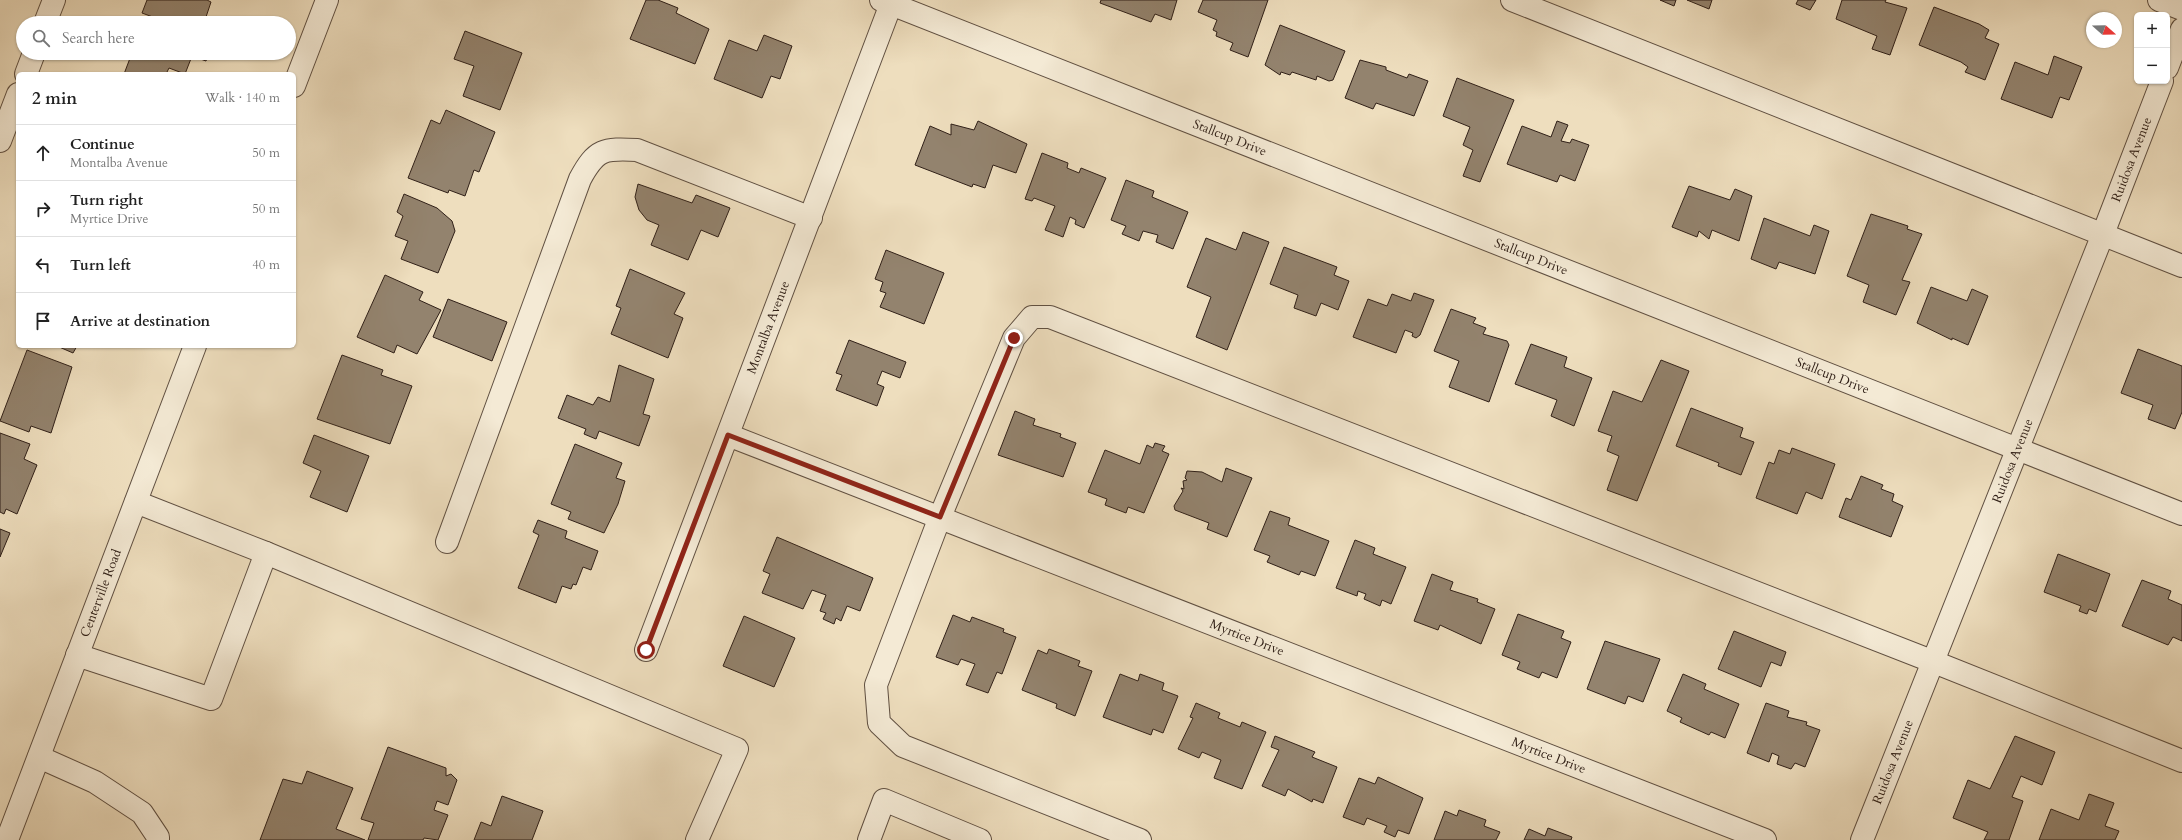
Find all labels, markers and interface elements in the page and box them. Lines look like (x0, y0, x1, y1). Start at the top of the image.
north arrow (2086, 12, 2122, 48)
map controls (2134, 12, 2170, 84)
button: + (2134, 12, 2170, 48)
search box (16, 16, 296, 60)
icon: search (30, 27, 52, 49)
text: Search here (62, 28, 135, 48)
button: − (2134, 48, 2170, 84)
text: 2 min (32, 87, 77, 110)
text: Walk · 140 m (205, 89, 280, 107)
street label: Ruidosa Avenue (2107, 114, 2156, 204)
street label: Stallcup Drive (1190, 115, 1269, 160)
text: Continue (70, 134, 135, 154)
icon: ahead (32, 142, 54, 164)
text: 50 m (252, 144, 280, 162)
text: Montalba Avenue (70, 154, 168, 172)
text: Turn right (70, 190, 143, 210)
icon: right (32, 198, 54, 220)
text: 50 m (252, 200, 280, 218)
text: Myrtice Drive (70, 210, 148, 228)
street label: Stallcup Drive (1492, 234, 1571, 280)
icon: left (32, 254, 54, 276)
text: Turn left (70, 255, 131, 275)
text: 40 m (252, 256, 280, 274)
street label: Montalba Avenue (743, 278, 794, 376)
icon: arrive (32, 310, 54, 332)
text: Arrive at destination (70, 311, 210, 331)
route end (1005, 329, 1023, 347)
street label: Stallcup Drive (1793, 353, 1872, 399)
street label: Ruidosa Avenue (1988, 416, 2038, 506)
street label: Centerville Road (76, 547, 126, 640)
street label: Myrtice Drive (1207, 615, 1287, 660)
route start (637, 641, 655, 659)
street label: Ruidosa Avenue (1868, 717, 1918, 807)
street label: Myrtice Drive (1509, 733, 1589, 778)

